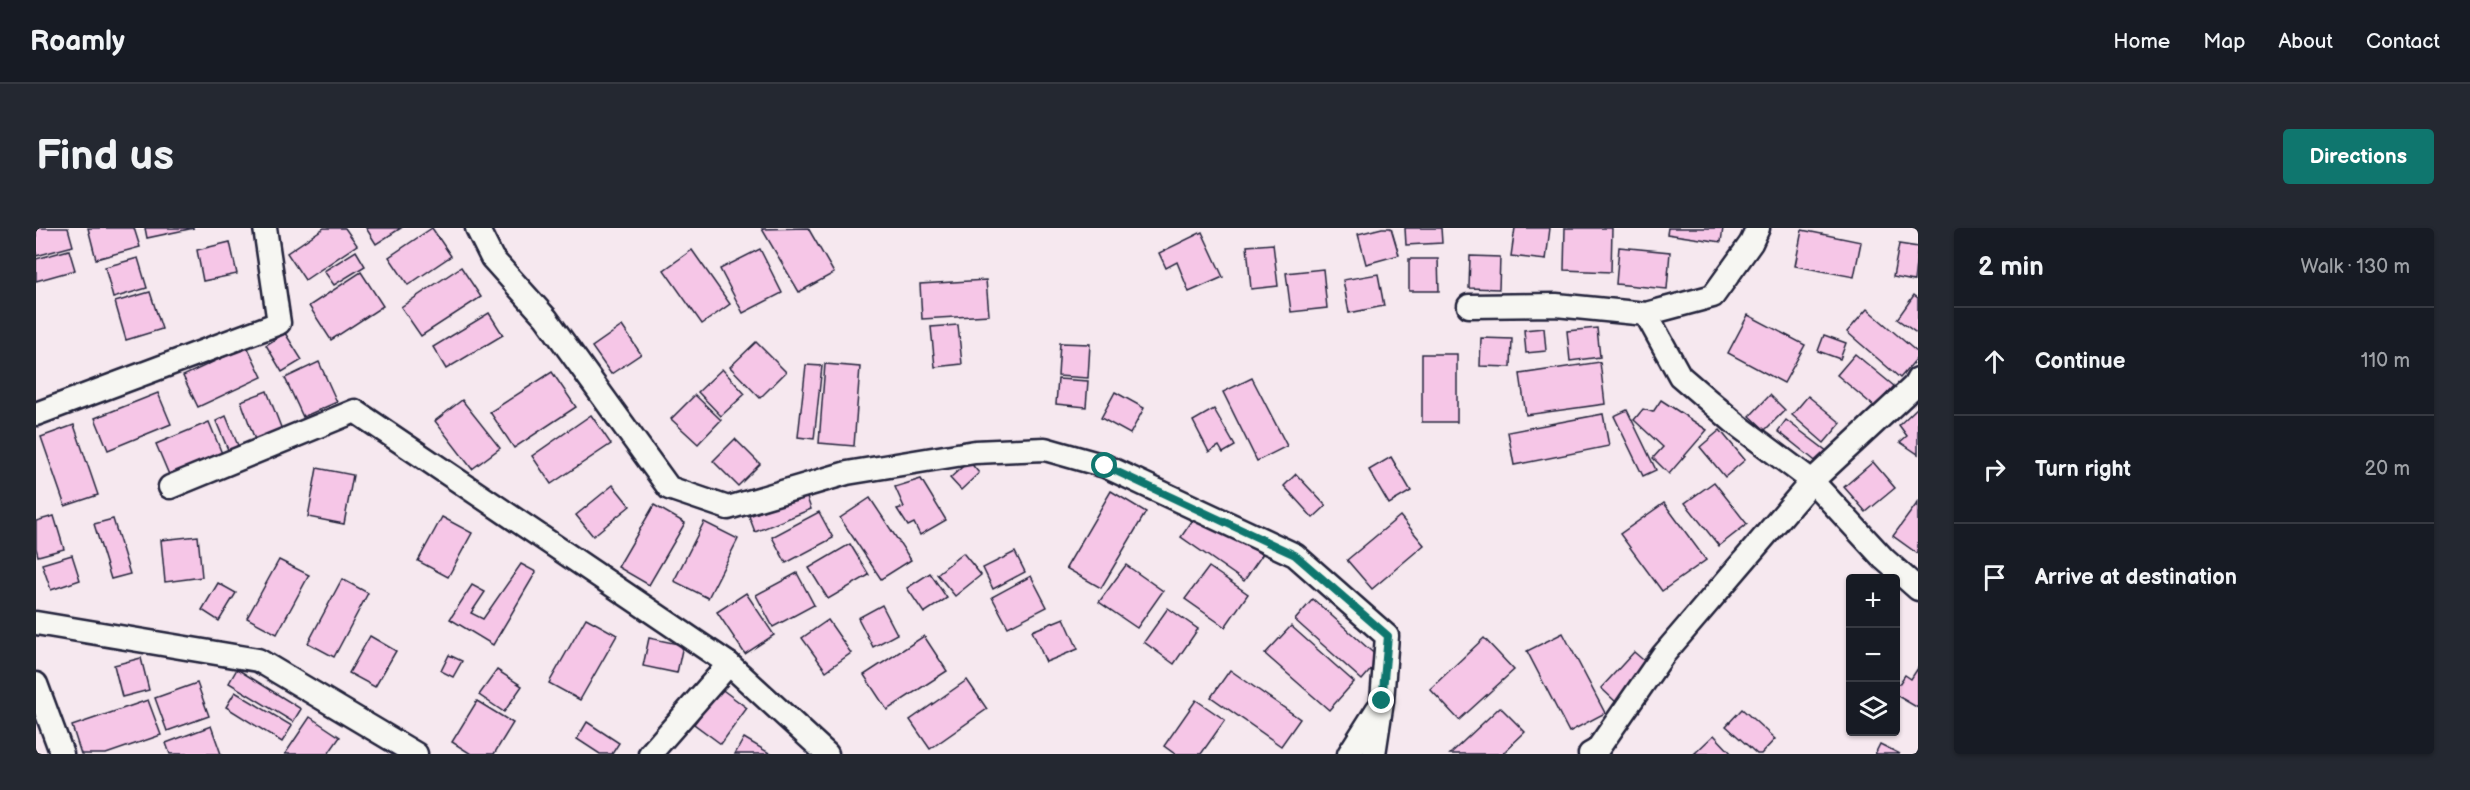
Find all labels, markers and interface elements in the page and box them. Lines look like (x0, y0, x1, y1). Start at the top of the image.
text: Roamly (30, 25, 125, 58)
text: Home (2113, 29, 2170, 54)
text: Map (2203, 29, 2245, 54)
text: About (2278, 29, 2333, 54)
text: Contact (2366, 29, 2440, 54)
button: Directions (2283, 129, 2434, 184)
text: Find us (36, 131, 174, 182)
text: 2 min (1978, 252, 2044, 283)
text: Walk · 130 m (2301, 255, 2410, 279)
icon: ahead (1978, 345, 2011, 378)
text: Continue (2035, 348, 2125, 375)
text: 110 m (2361, 349, 2410, 373)
route start (1091, 452, 1117, 478)
icon: right (1978, 453, 2011, 486)
text: Turn right (2035, 456, 2131, 483)
text: 20 m (2365, 457, 2410, 481)
icon: arrive (1978, 561, 2011, 594)
text: Arrive at destination (2035, 564, 2237, 591)
map controls (1846, 574, 1900, 736)
button: + (1846, 574, 1900, 628)
button: − (1846, 628, 1900, 682)
button: layers (1846, 682, 1900, 736)
route end (1368, 687, 1394, 713)

